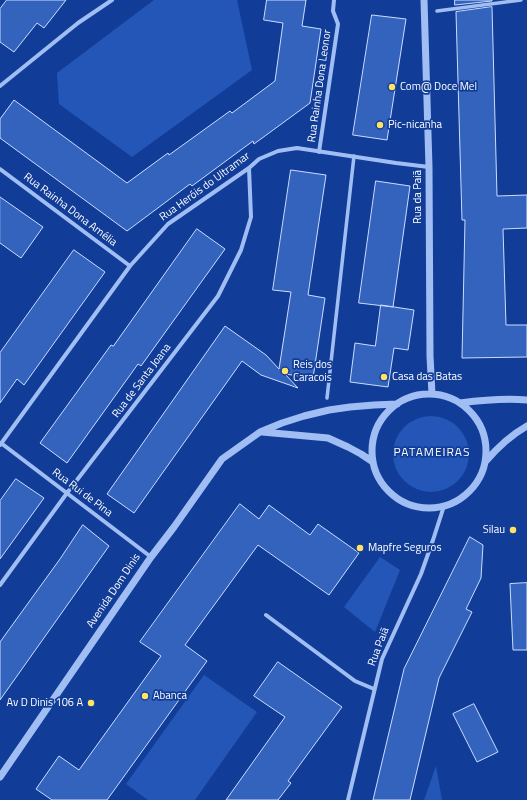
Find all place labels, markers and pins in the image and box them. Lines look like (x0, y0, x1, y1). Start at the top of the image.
place label: Com@ Doce Mel (400, 80, 477, 94)
marker: Com@ Doce Mel (387, 82, 397, 92)
place label: Pic-nicanha (388, 118, 442, 132)
marker: Pic-nicanha (375, 120, 385, 130)
place label: Reis dos Caracois (293, 358, 332, 384)
marker: Reis dos Caracois (280, 366, 290, 376)
place label: Casa das Batas (392, 370, 462, 384)
marker: Casa das Batas (379, 372, 389, 382)
place label: Silau (483, 523, 505, 537)
marker: Silau (508, 525, 518, 535)
place label: Mapfre Seguros (368, 541, 441, 555)
marker: Mapfre Seguros (355, 543, 365, 553)
place label: Abanca (153, 689, 187, 703)
marker: Abanca (140, 691, 150, 701)
place label: Av D Dinis 106 A (7, 696, 83, 710)
marker: Av D Dinis 106 A (86, 698, 96, 708)

